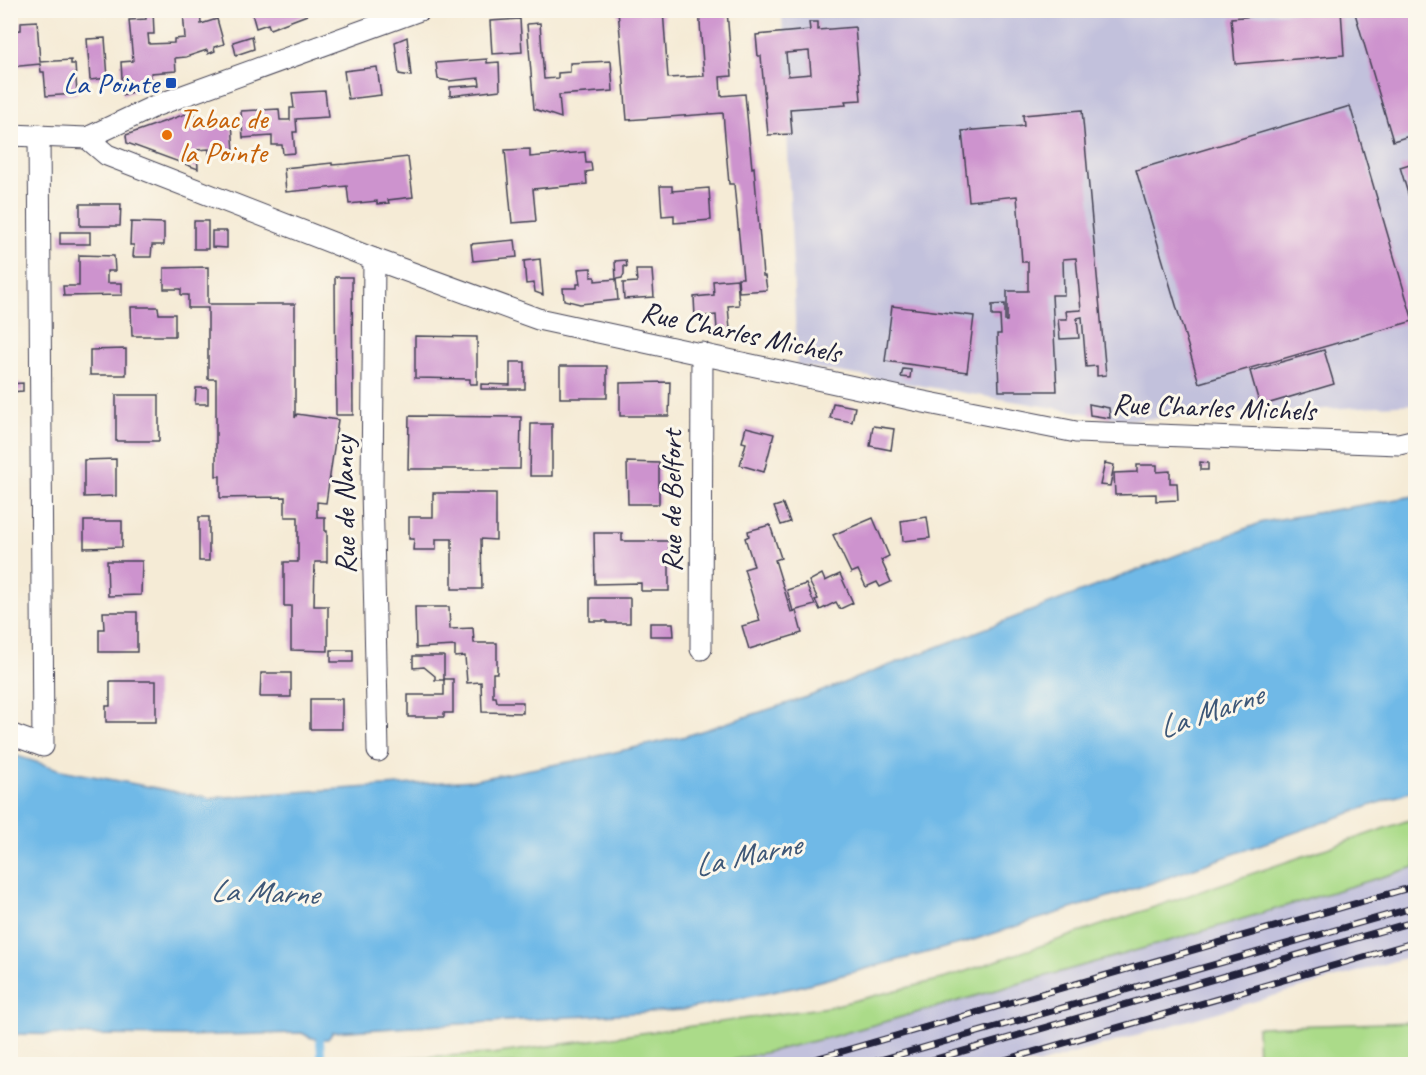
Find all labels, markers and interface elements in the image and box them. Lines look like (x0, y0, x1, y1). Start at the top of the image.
place label: La Pointe (63, 64, 161, 102)
marker: La Pointe (164, 76, 178, 90)
place label: Tabac de la Pointe (179, 99, 270, 171)
marker: Tabac de la Pointe (160, 128, 174, 142)
street label: Rue Charles Michels (638, 292, 847, 372)
street label: Rue Charles Michels (1112, 384, 1319, 430)
street label: Rue de Belfort (652, 427, 690, 572)
street label: Rue de Nancy (324, 433, 364, 574)
water label: La Marne (1152, 673, 1272, 748)
water label: La Marne (690, 823, 808, 886)
water label: La Marne (210, 870, 323, 915)

